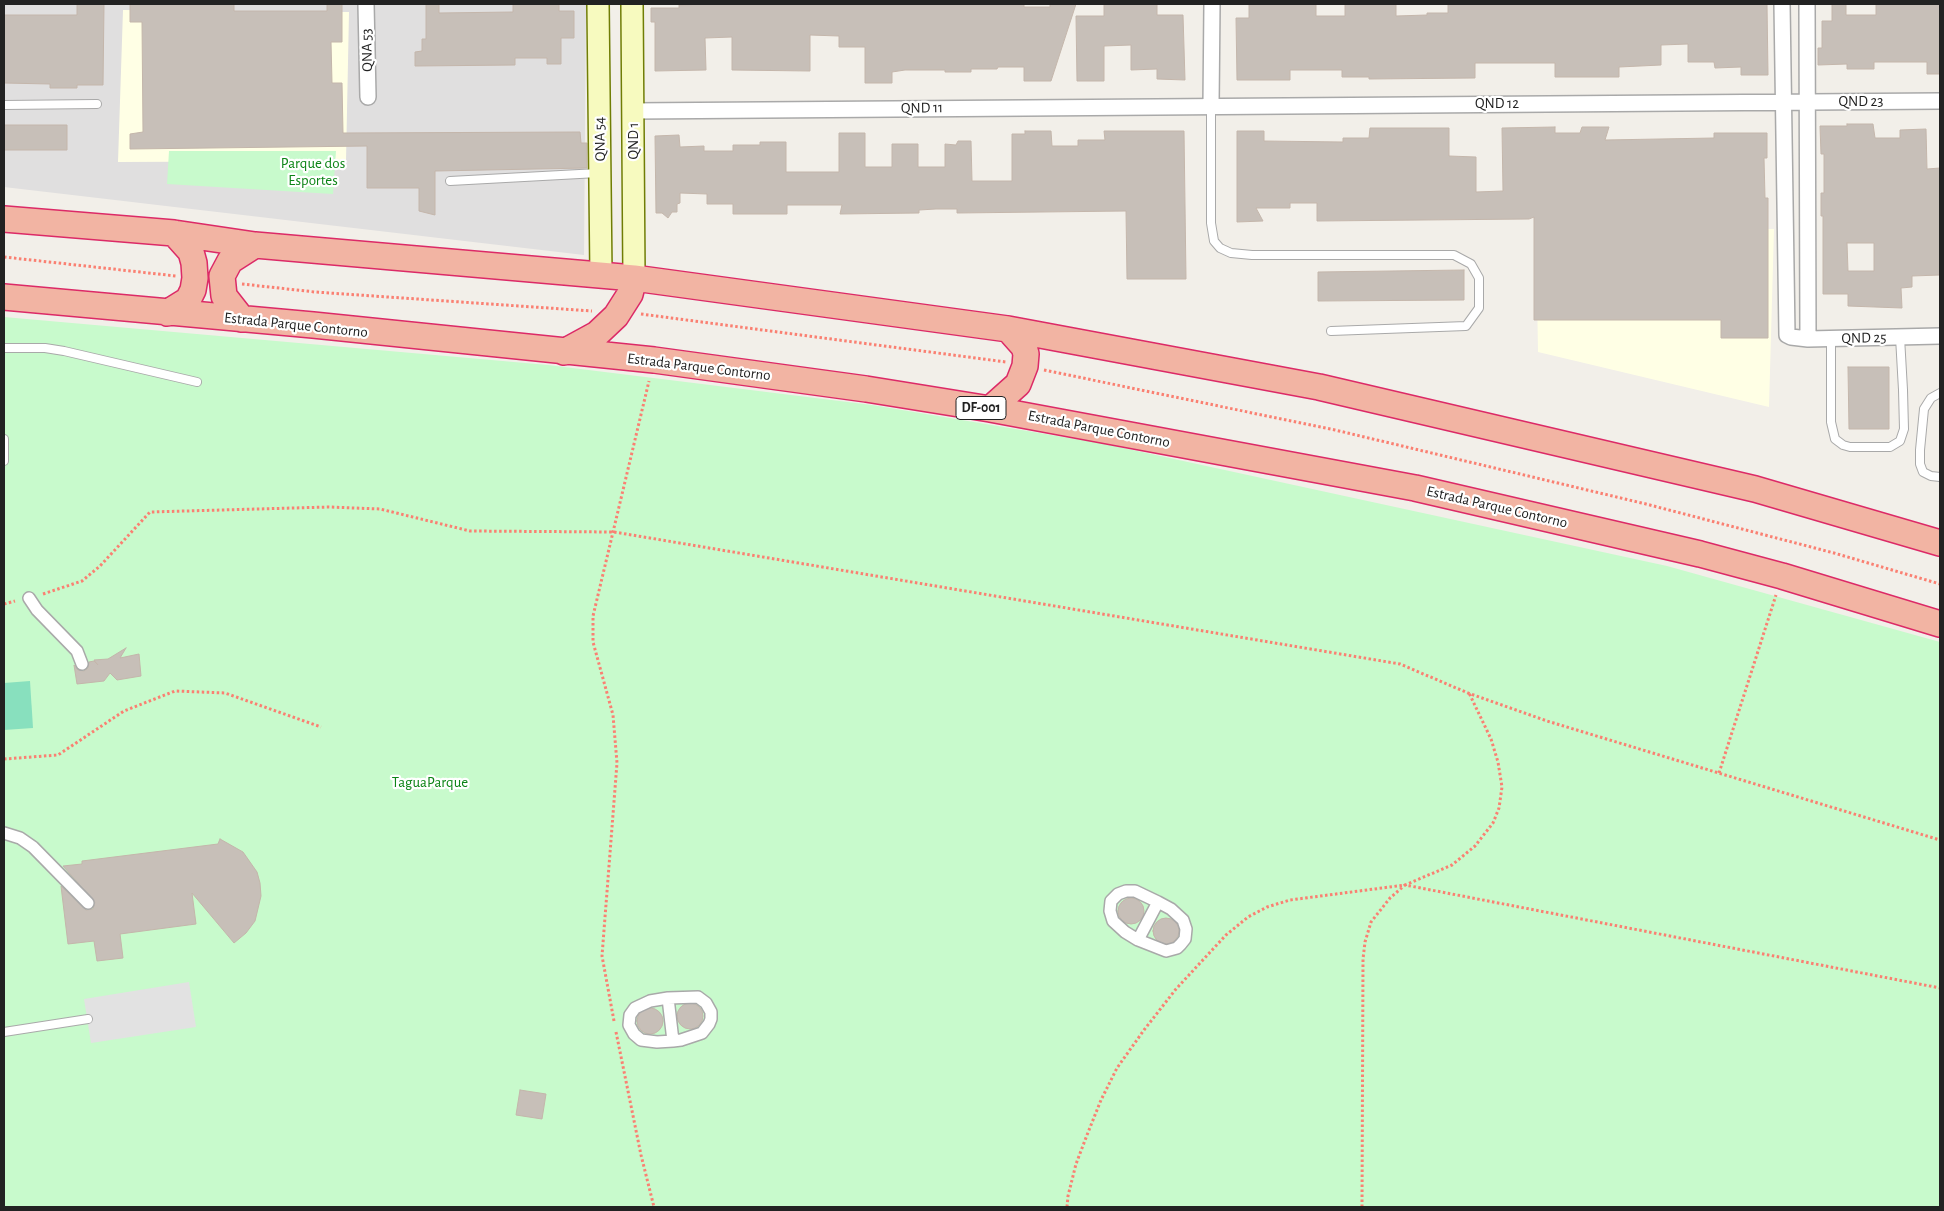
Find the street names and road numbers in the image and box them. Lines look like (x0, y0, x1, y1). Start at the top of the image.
street label: QNA 53 (358, 28, 376, 72)
street label: QND 23 (1839, 92, 1883, 110)
street label: QND 12 (1475, 94, 1519, 112)
street label: QND 11 (901, 99, 943, 117)
street label: QNA 54 (591, 117, 609, 161)
street label: QND 1 (624, 122, 642, 160)
street label: Estrada Parque Contorno (223, 309, 369, 341)
street label: QND 25 (1841, 329, 1887, 347)
street label: Estrada Parque Contorno (626, 349, 772, 385)
road number: DF-001 (956, 396, 1006, 419)
street label: Estrada Parque Contorno (1026, 406, 1172, 452)
street label: Estrada Parque Contorno (1425, 482, 1569, 532)

